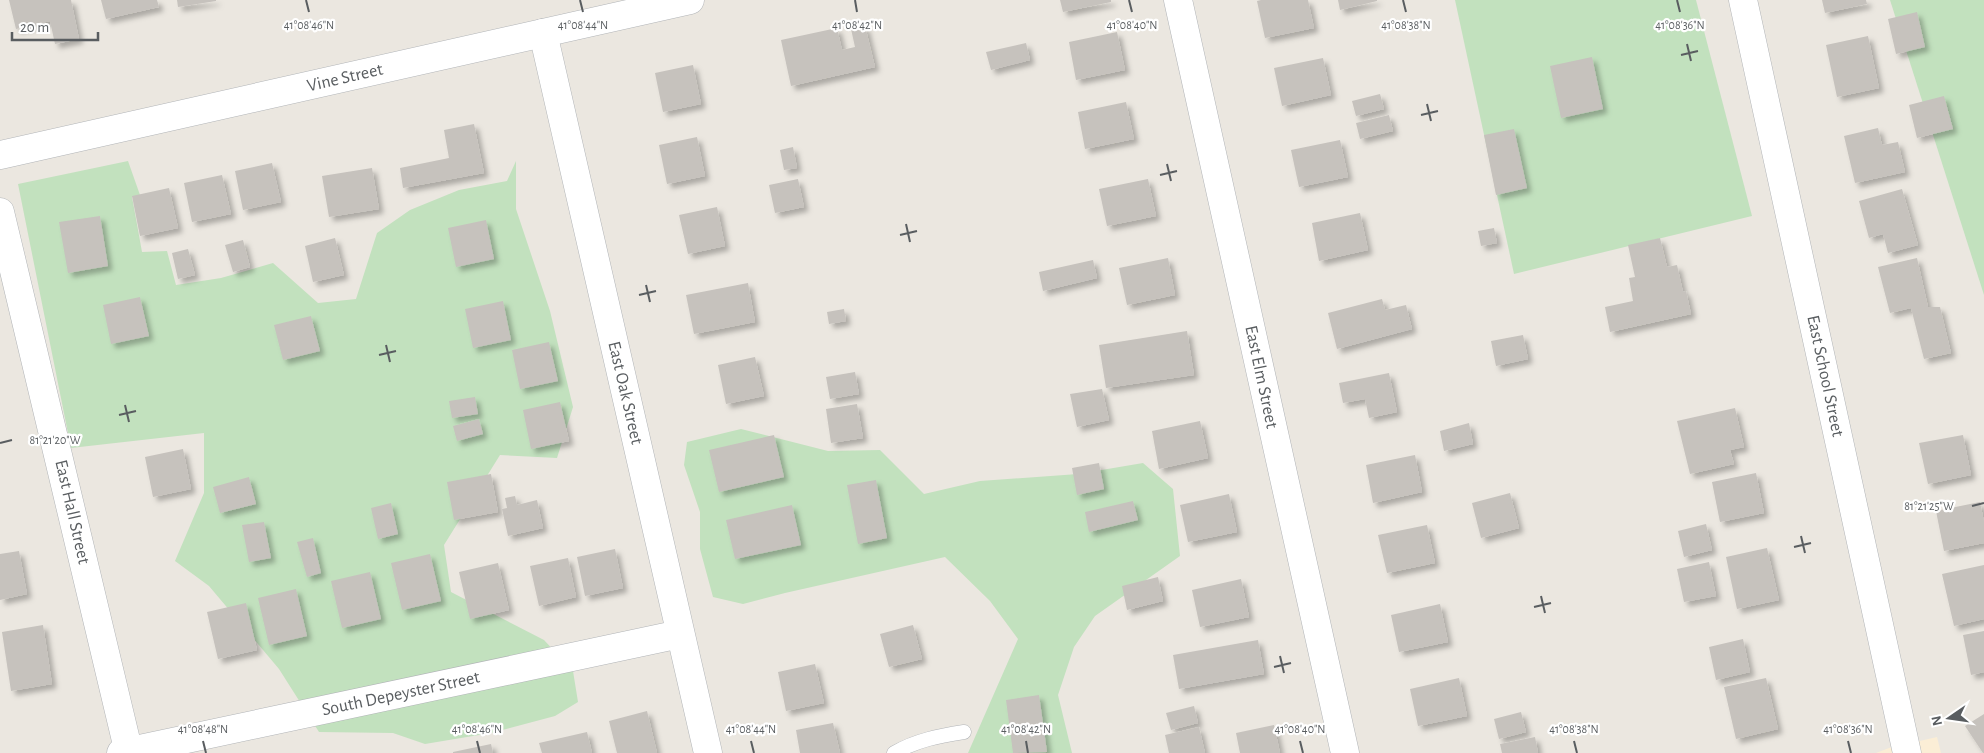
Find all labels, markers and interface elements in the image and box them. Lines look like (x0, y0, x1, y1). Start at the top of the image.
scale bar (12, 10, 99, 42)
text: 41°08'46"N (284, 19, 334, 31)
text: 41°08'44"N (558, 19, 608, 31)
text: 41°08'42"N (832, 19, 882, 31)
text: 41°08'40"N (1106, 19, 1158, 31)
text: 41°08'38"N (1381, 19, 1431, 31)
text: 41°08'36"N (1655, 19, 1705, 31)
text: 20 m (20, 20, 49, 35)
street label: Vine Street (305, 60, 385, 95)
street label: East School Street (1803, 314, 1847, 439)
street label: East Elm Street (1241, 324, 1281, 430)
street label: East Oak Street (604, 340, 646, 447)
text: 81°21'20"W (30, 434, 81, 446)
street label: East Hall Street (51, 458, 93, 566)
text: 81°21'25"W (1904, 500, 1954, 512)
street label: South Depeyster Street (320, 668, 482, 720)
north arrow (1924, 693, 1974, 743)
text: N (1929, 714, 1945, 727)
text: 41°08'48"N (178, 723, 228, 735)
text: 41°08'46"N (452, 723, 502, 735)
text: 41°08'44"N (726, 723, 776, 735)
text: 41°08'42"N (1001, 723, 1051, 735)
text: 41°08'40"N (1274, 723, 1326, 735)
text: 41°08'38"N (1549, 723, 1599, 735)
text: 41°08'36"N (1823, 723, 1873, 735)

